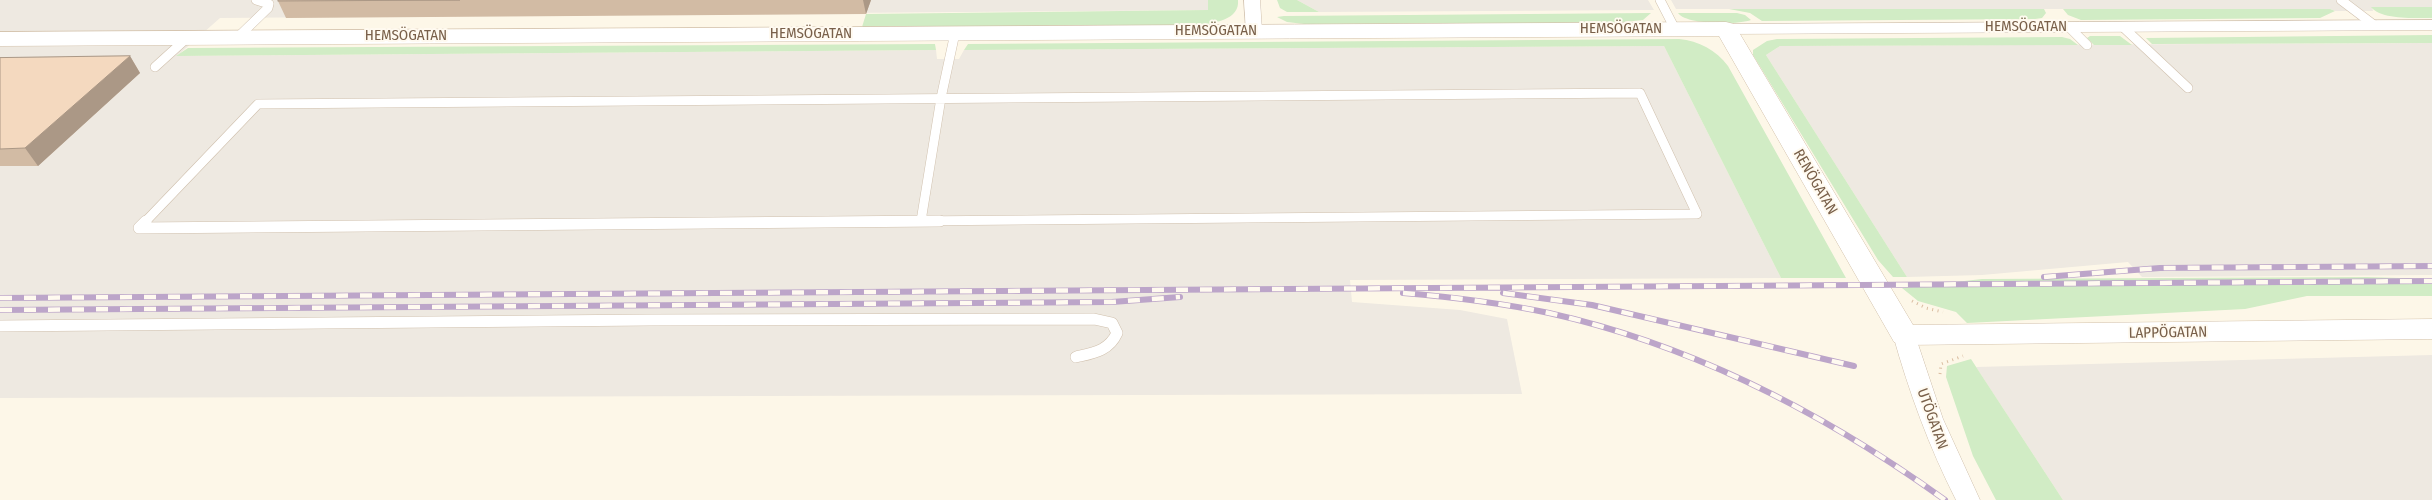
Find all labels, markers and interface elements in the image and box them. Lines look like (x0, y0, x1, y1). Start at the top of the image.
street label: HEMSÖGATAN (1985, 18, 2067, 36)
street label: HEMSÖGATAN (1580, 20, 1662, 38)
street label: HEMSÖGATAN (1175, 22, 1257, 40)
street label: HEMSÖGATAN (770, 25, 852, 43)
street label: HEMSÖGATAN (365, 27, 447, 45)
street label: RENÖGATAN (1789, 146, 1841, 218)
street label: LAPPÖGATAN (2129, 323, 2207, 343)
street label: UTÖGATAN (1913, 386, 1951, 452)

